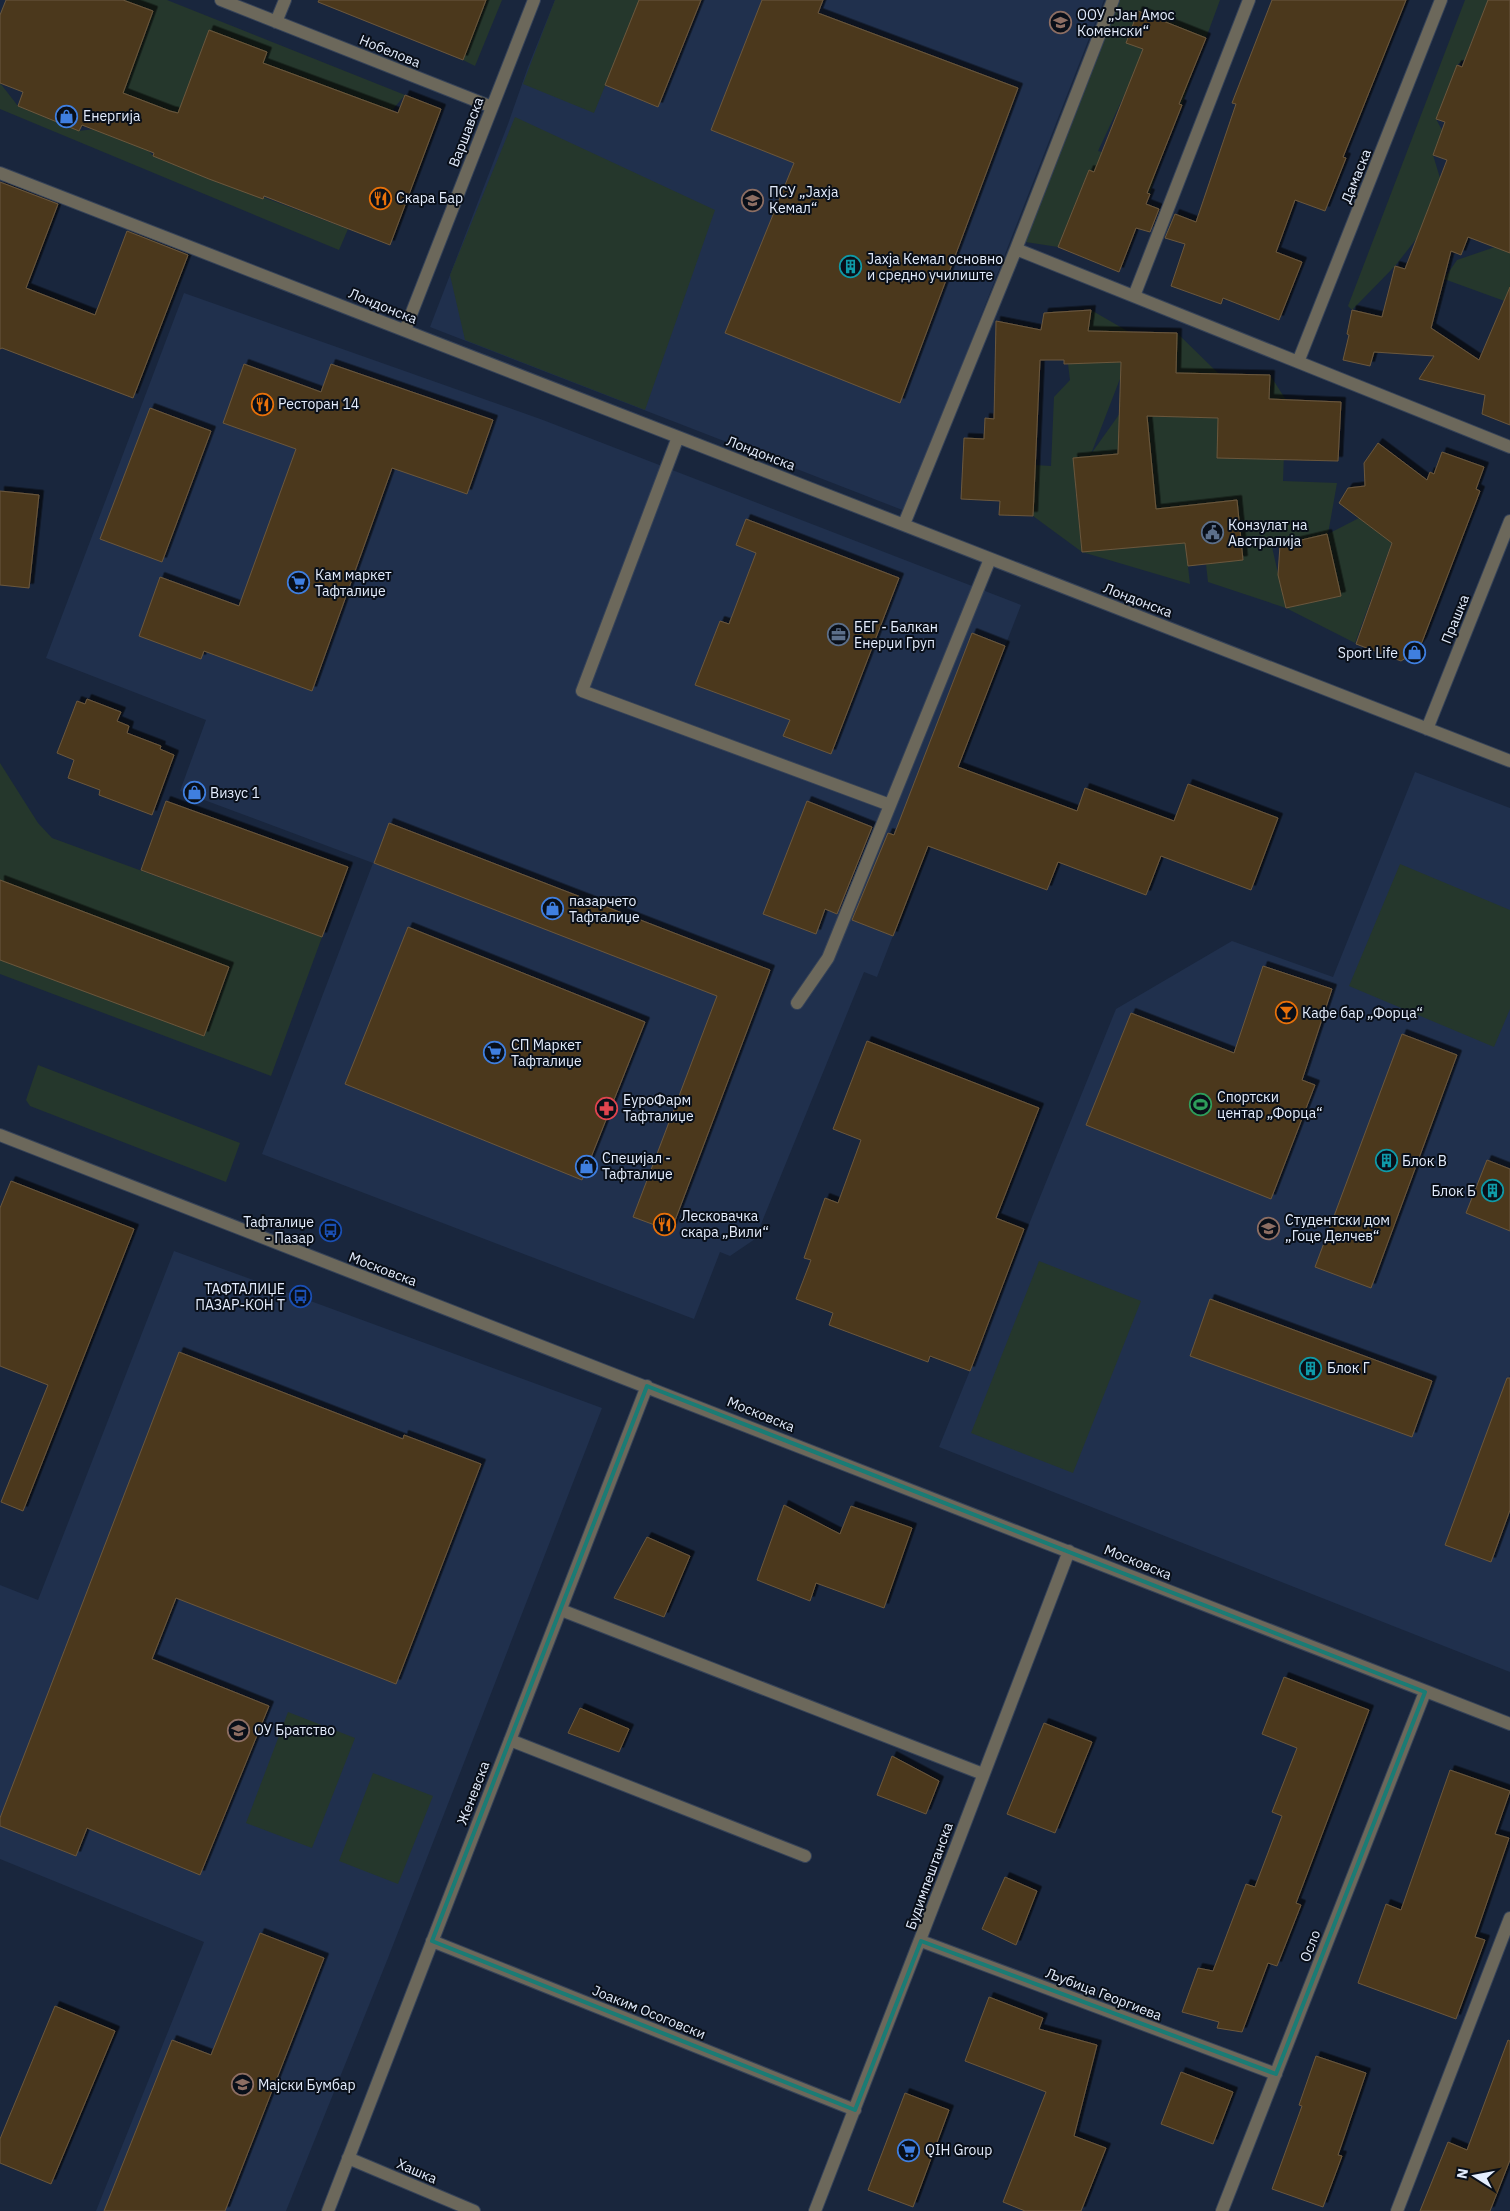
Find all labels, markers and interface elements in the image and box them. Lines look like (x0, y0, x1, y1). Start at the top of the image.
place label: ООУ „Јан Амос Коменски“ (1077, 6, 1175, 40)
school or university icon: ООУ „Јан Амос Коменски“ (1049, 11, 1073, 35)
street label: Нобелова (357, 31, 424, 72)
street label: Варшавска (444, 94, 488, 169)
shop icon: Енергија (55, 104, 79, 128)
place label: Енергија (83, 107, 141, 125)
street label: Дамаска (1337, 146, 1375, 206)
place label: ПСУ „Јахја Кемал“ (769, 183, 839, 217)
restaurant icon: Скара Бар (368, 186, 392, 210)
school or university icon: ПСУ „Јахја Кемал“ (741, 188, 765, 212)
place label: Скара Бар (396, 189, 463, 207)
place label: Јахја Кемал основно и средно училиште (867, 250, 1003, 284)
building icon: Јахја Кемал основно и средно училиште (839, 255, 863, 279)
street label: Лондонска (346, 284, 420, 328)
restaurant icon: Ресторан 14 (250, 392, 274, 416)
place label: Ресторан 14 (278, 395, 359, 413)
street label: Лондонска (724, 432, 798, 475)
place label: Конзулат на Австралија (1228, 516, 1308, 550)
public building icon: Конзулат на Австралија (1200, 521, 1224, 545)
place label: Кам маркет Тафталиџе (315, 566, 392, 600)
supermarket icon: Кам маркет Тафталиџе (287, 571, 311, 595)
street label: Лондонска (1101, 579, 1175, 622)
street label: Прашка (1437, 591, 1473, 646)
place label: БЕГ - Балкан Енерџи Груп (854, 618, 938, 652)
office icon: БЕГ - Балкан Енерџи Груп (826, 623, 850, 647)
shop icon: Sport Life (1402, 641, 1426, 665)
place label: Sport Life (1338, 644, 1398, 662)
shop icon: Визус 1 (182, 781, 206, 805)
place label: Визус 1 (210, 784, 260, 802)
place label: пазарчето Тафталиџе (569, 892, 640, 926)
shop icon: пазарчето Тафталиџе (541, 897, 565, 921)
bar icon: Кaфе бар „Форца“ (1274, 1001, 1298, 1025)
place label: Кaфе бар „Форца“ (1302, 1004, 1423, 1022)
place label: СП Маркет Тафталиџе (511, 1036, 582, 1070)
supermarket icon: СП Маркет Тафталиџе (483, 1041, 507, 1065)
place label: Спортски центар „Форца“ (1217, 1088, 1323, 1122)
place label: ЕуроФарм Тафталиџе (623, 1091, 694, 1125)
sports icon: Спортски центар „Форца“ (1189, 1093, 1213, 1117)
pharmacy icon: ЕуроФарм Тафталиџе (595, 1096, 619, 1120)
place label: Специјал - Тафталиџе (602, 1149, 673, 1183)
building icon: Блок В (1374, 1149, 1398, 1173)
place label: Блок В (1402, 1152, 1447, 1170)
shop icon: Специјал - Тафталиџе (574, 1154, 598, 1178)
building icon: Блок Б (1480, 1179, 1504, 1203)
place label: Блок Б (1431, 1182, 1476, 1200)
place label: Лесковачка скара „Вили“ (681, 1207, 769, 1241)
place label: Студентски дом „Гоце Делчев“ (1285, 1211, 1390, 1245)
restaurant icon: Лесковачка скара „Вили“ (653, 1212, 677, 1236)
place label: Тафталиџе - Пазар (243, 1213, 314, 1247)
school or university icon: Студентски дом „Гоце Делчев“ (1257, 1216, 1281, 1240)
bus stop icon: Тафталиџе - Пазар (318, 1218, 342, 1242)
street label: Московска (346, 1248, 420, 1290)
place label: ТАФТАЛИЏЕ ПАЗАР-КОН Т (195, 1280, 285, 1314)
bus stop icon: ТАФТАЛИЏЕ ПАЗАР-КОН Т (289, 1285, 313, 1309)
building icon: Блок Г (1299, 1356, 1323, 1380)
place label: Блок Г (1327, 1359, 1370, 1377)
street label: Московска (724, 1392, 798, 1436)
street label: Московска (1101, 1540, 1175, 1584)
school or university icon: ОУ Братство (226, 1718, 250, 1742)
place label: ОУ Братство (254, 1721, 335, 1739)
street label: Женевска (453, 1758, 494, 1827)
street label: Будимпештанска (901, 1819, 957, 1932)
street label: Осло (1296, 1927, 1324, 1964)
street label: Љубица Георгиева (1043, 1964, 1165, 2025)
street label: Јоаким Осоговски (590, 1981, 708, 2043)
school or university icon: Мајски Бумбар (230, 2073, 254, 2097)
place label: Мајски Бумбар (258, 2076, 356, 2094)
supermarket icon: QIH Group (897, 2138, 921, 2162)
place label: QIH Group (925, 2141, 992, 2159)
north arrow (1450, 2151, 1500, 2201)
street label: Хашка (394, 2154, 440, 2188)
text: N (1452, 2167, 1472, 2180)

